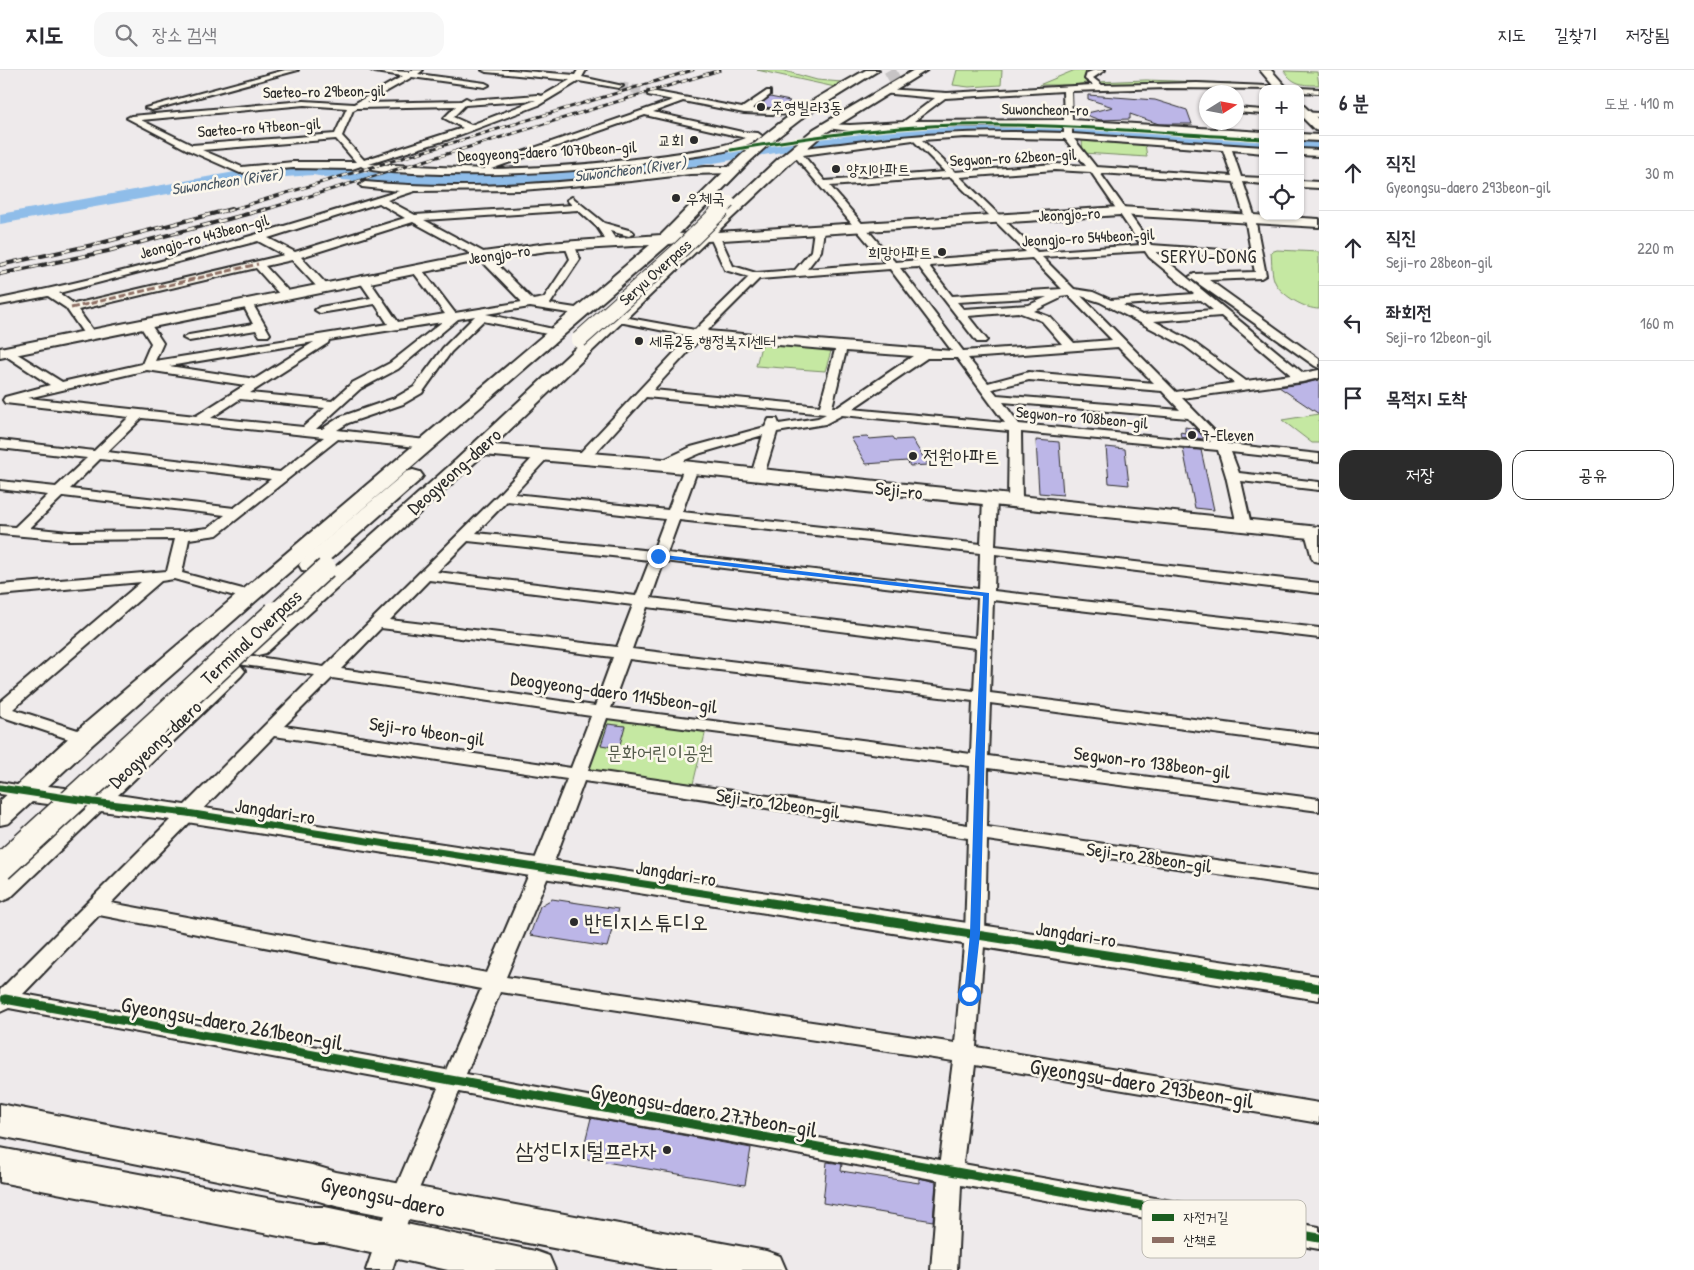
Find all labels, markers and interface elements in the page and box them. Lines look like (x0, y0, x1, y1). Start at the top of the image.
search box (94, 12, 444, 57)
text: 지도 (25, 18, 64, 50)
icon: search (112, 21, 140, 49)
text: 장소 검색 (152, 21, 217, 47)
text: 지도 (1497, 22, 1526, 47)
text: 길찾기 (1554, 22, 1598, 47)
text: 저장됨 (1626, 22, 1669, 47)
street label: Saeteo-ro 29beon-gil (263, 79, 386, 103)
north arrow (1199, 85, 1244, 130)
map controls (1259, 85, 1304, 220)
button: + (1259, 85, 1304, 130)
text: 6 분 (1339, 88, 1369, 117)
text: 도보 · 410 m (1604, 92, 1674, 114)
place label: 주영빌라3동 (771, 96, 843, 118)
street label: Suwoncheon-ro (1001, 97, 1089, 121)
marker: 주영빌라3동 (755, 101, 767, 113)
street label: Saeteo-ro 47beon-gil (197, 112, 322, 142)
place label: 교회 (658, 129, 684, 151)
button: − (1259, 130, 1304, 175)
marker: 교회 (688, 134, 700, 146)
street label: Deogyeong-daero 1070beon-gil (457, 135, 638, 167)
street label: Segwon-ro 62beon-gil (949, 143, 1078, 171)
text: 직진 (1386, 149, 1417, 175)
water label: Suwoncheon (River) (573, 151, 688, 187)
place label: 양지아파트 (846, 158, 910, 180)
icon: ahead (1339, 159, 1367, 187)
water label: Suwoncheon (River) (170, 162, 285, 200)
text: 30 m (1645, 162, 1674, 184)
marker: 양지아파트 (830, 163, 842, 175)
button: locate (1259, 175, 1304, 220)
text: Gyeongsu-daero 293beon-gil (1386, 176, 1550, 198)
place label: 우체국 (686, 187, 725, 209)
marker: 우체국 (670, 192, 682, 204)
street label: Jeongjo-ro (1037, 201, 1101, 227)
street label: Jeongjo-ro 443beon-gil (137, 208, 272, 264)
street label: Jeongjo-ro 544beon-gil (1021, 222, 1156, 251)
text: 직진 (1386, 224, 1417, 250)
street label: Seryu Overpass (614, 234, 696, 310)
icon: ahead (1339, 234, 1367, 262)
text: 220 m (1637, 237, 1674, 259)
street label: Jeongjo-ro (467, 239, 532, 269)
place label: 희망아파트 (868, 241, 932, 263)
district label: SERYU-DONG (1161, 244, 1257, 269)
marker: 희망아파트 (936, 246, 948, 258)
text: Seji-ro 28beon-gil (1386, 251, 1492, 273)
text: 좌회전 (1386, 299, 1432, 325)
icon: left (1339, 309, 1367, 337)
text: 160 m (1640, 312, 1674, 334)
text: Seji-ro 12beon-gil (1386, 326, 1491, 348)
place label: 세류2동 행정복지센터 (649, 330, 776, 352)
marker: 세류2동 행정복지센터 (633, 335, 645, 347)
icon: arrive (1339, 384, 1367, 412)
text: 목적지 도착 (1386, 385, 1467, 411)
street label: Segwon-ro 108beon-gil (1015, 400, 1150, 434)
street label: Deogyeong-daero (401, 422, 507, 520)
place label: 7-Eleven (1202, 424, 1254, 446)
marker: 7-Eleven (1186, 429, 1198, 441)
place label: 전원아파트 (923, 443, 999, 469)
marker: 전원아파트 (907, 450, 919, 462)
button: 저장 (1339, 450, 1502, 500)
button: 공유 (1512, 450, 1674, 500)
street label: Seji-ro (874, 475, 924, 505)
route end (647, 545, 670, 568)
street label: Terminal Overpass (195, 583, 307, 691)
street label: Deogyeong-daero 1145beon-gil (509, 665, 720, 720)
street label: Deogyeong-daero (103, 694, 207, 794)
street label: Seji-ro 4beon-gil (368, 710, 487, 752)
park label: 문화어린이공원 (606, 739, 714, 765)
street label: Segwon-ro 138beon-gil (1072, 739, 1233, 785)
street label: Seji-ro 12beon-gil (714, 781, 843, 825)
street label: Jangdari-ro (233, 792, 317, 830)
street label: Seji-ro 28beon-gil (1085, 835, 1214, 879)
street label: Jangdari-ro (634, 854, 718, 892)
place label: 반티지스튜디오 (584, 907, 708, 937)
street label: Jangdari-ro (1034, 915, 1118, 953)
marker: 반티지스튜디오 (568, 916, 580, 928)
route start (958, 983, 981, 1006)
street label: Gyeongsu-daero 261beon-gil (119, 989, 345, 1057)
street label: Gyeongsu-daero 293beon-gil (1028, 1051, 1256, 1116)
street label: Gyeongsu-daero 277beon-gil (588, 1075, 820, 1145)
place label: 삼성디지털프라자 (515, 1135, 657, 1165)
marker: 삼성디지털프라자 (661, 1144, 673, 1156)
street label: Gyeongsu-daero (318, 1168, 448, 1224)
legend (1142, 1200, 1306, 1258)
text: 자전거길 (1183, 1207, 1229, 1226)
text: 산책로 (1183, 1230, 1217, 1249)

